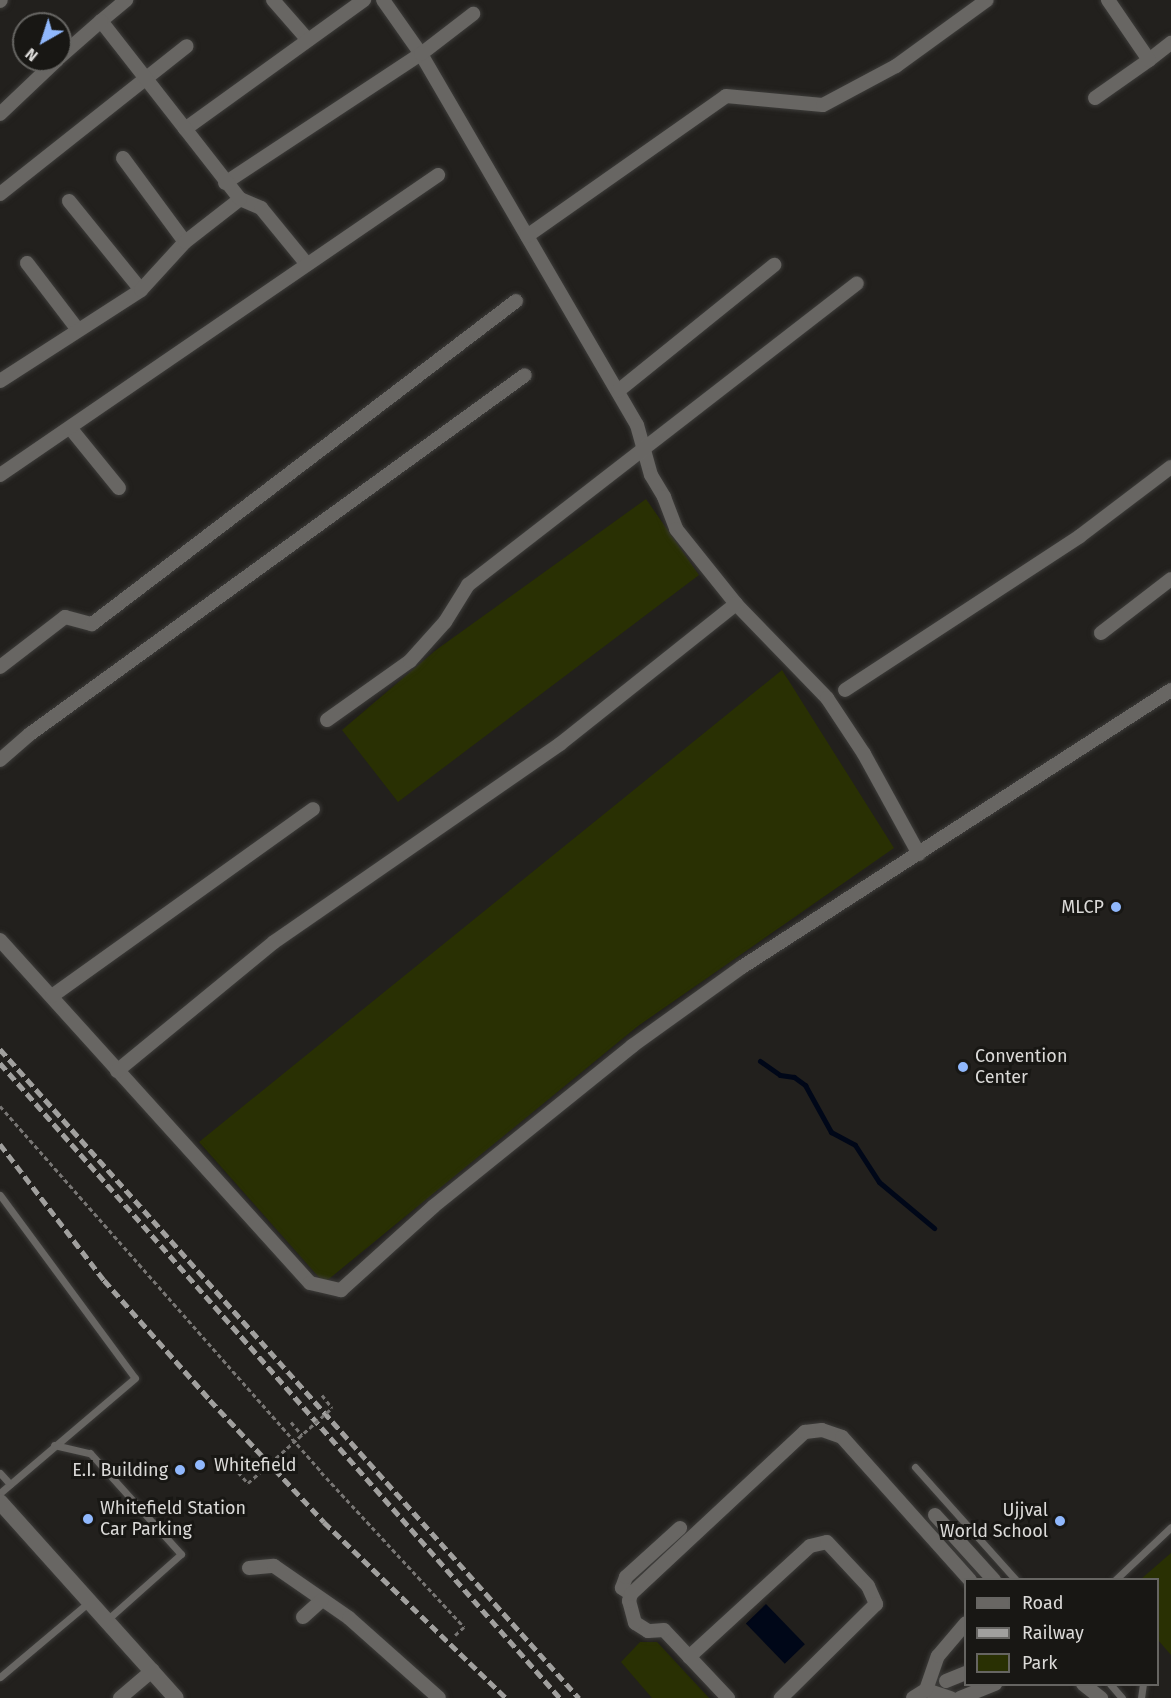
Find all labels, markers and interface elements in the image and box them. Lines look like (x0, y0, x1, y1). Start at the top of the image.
north arrow (12, 12, 72, 72)
text: N (22, 44, 42, 66)
place label: MLCP (1061, 896, 1104, 918)
marker: MLCP (1109, 900, 1123, 914)
place label: Convention Center (975, 1046, 1067, 1088)
marker: Convention Center (956, 1060, 970, 1074)
place label: Whitefield (214, 1454, 297, 1476)
marker: Whitefield (191, 1456, 209, 1474)
place label: E.I. Building (72, 1459, 168, 1481)
marker: E.I. Building (173, 1463, 187, 1477)
place label: Whitefield Station Car Parking (100, 1498, 246, 1540)
place label: Ujjval World School (940, 1500, 1048, 1543)
marker: Whitefield Station Car Parking (81, 1512, 95, 1526)
marker: Ujjval World School (1053, 1514, 1067, 1528)
legend (964, 1578, 1159, 1686)
text: Road (1022, 1592, 1064, 1614)
text: Railway (1022, 1622, 1084, 1644)
text: Park (1022, 1652, 1057, 1674)

